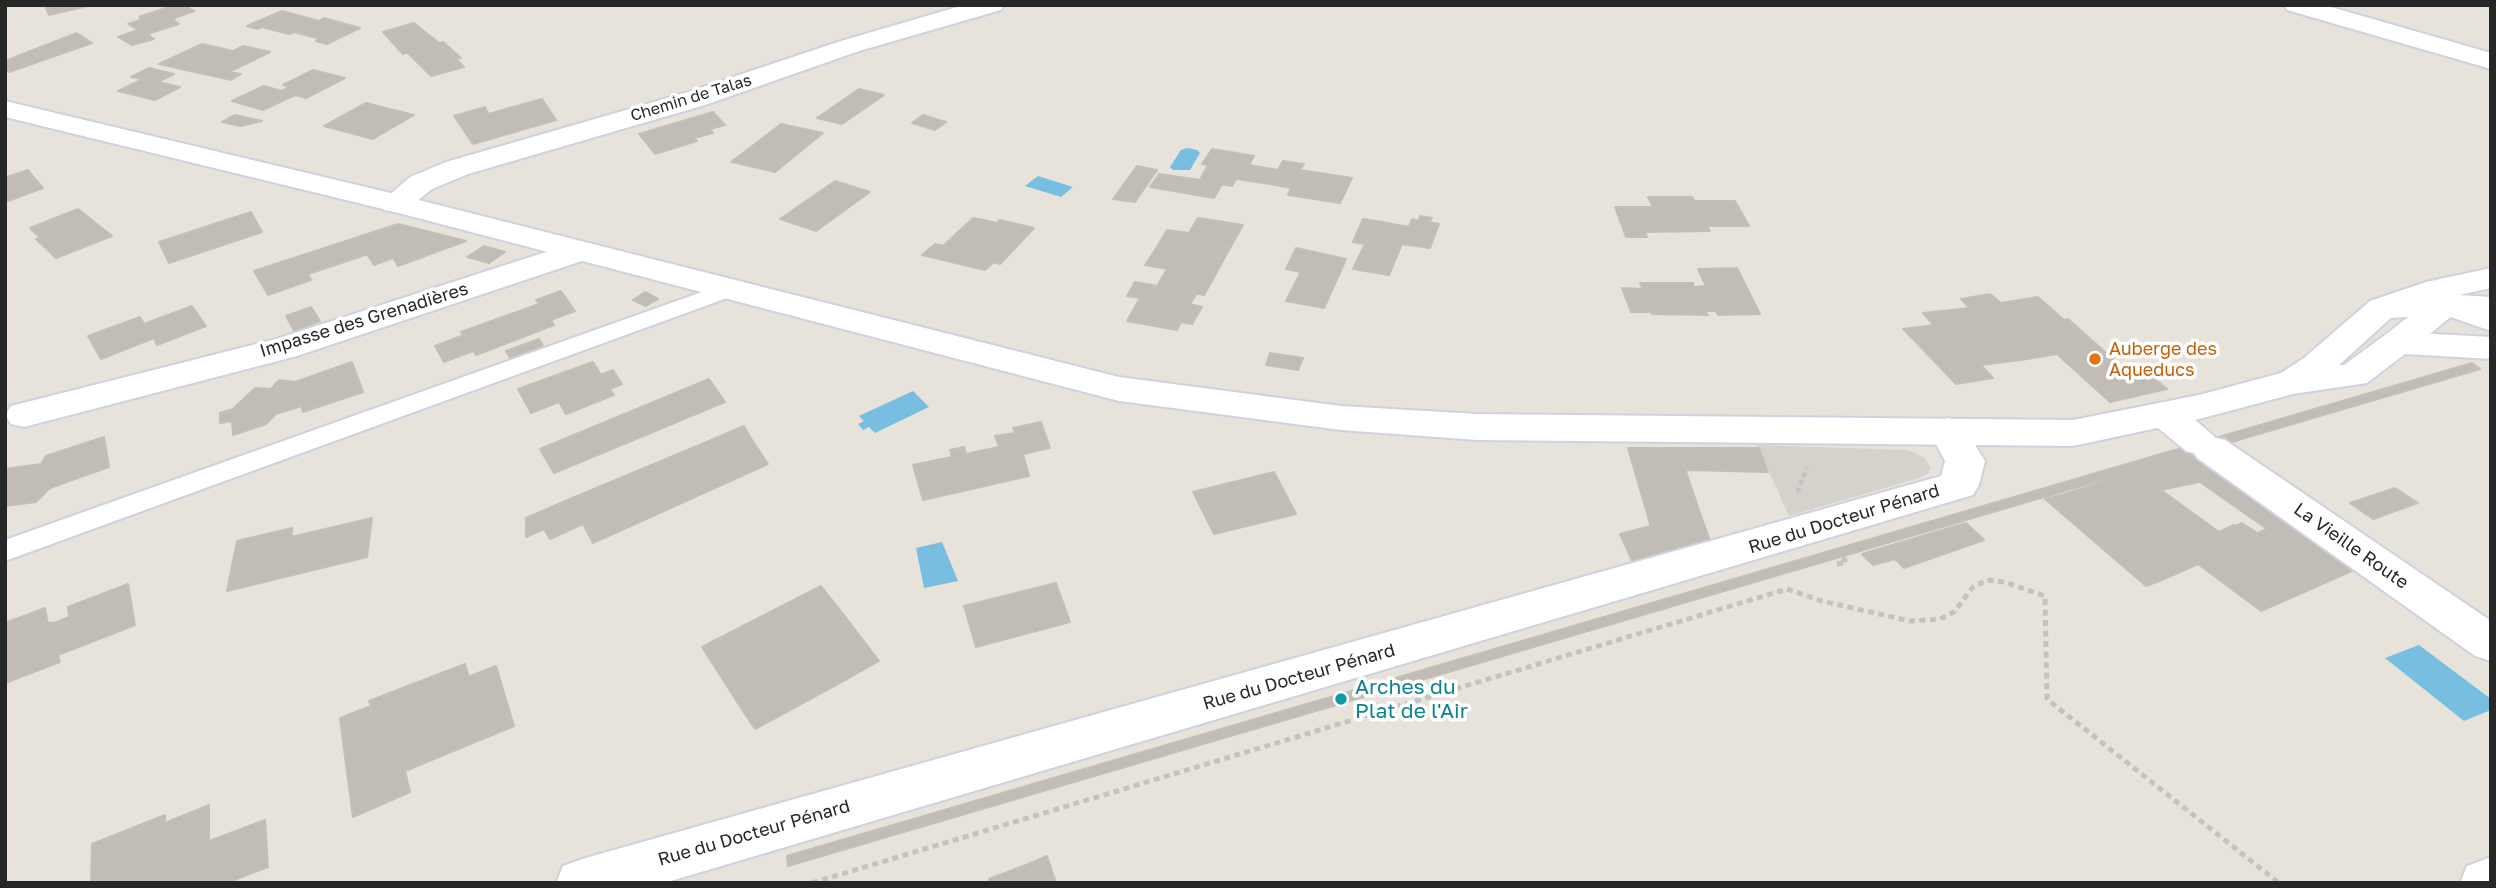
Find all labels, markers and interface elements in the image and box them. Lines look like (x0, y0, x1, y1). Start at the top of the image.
street label: Chemin de Talas (628, 70, 754, 126)
street label: Impasse des Grenadières (257, 278, 471, 362)
place label: Auberge des Aqueducs (2109, 338, 2217, 380)
marker: Auberge des Aqueducs (2087, 351, 2103, 367)
street label: Rue du Docteur Pénard (1746, 480, 1942, 558)
street label: La Vieille Route (2290, 498, 2412, 594)
street label: Rue du Docteur Pénard (1201, 639, 1397, 715)
place label: Arches du Plat de l'Air (1355, 674, 1468, 724)
marker: Arches du Plat de l'Air (1333, 691, 1349, 707)
street label: Rue du Docteur Pénard (656, 795, 852, 871)

